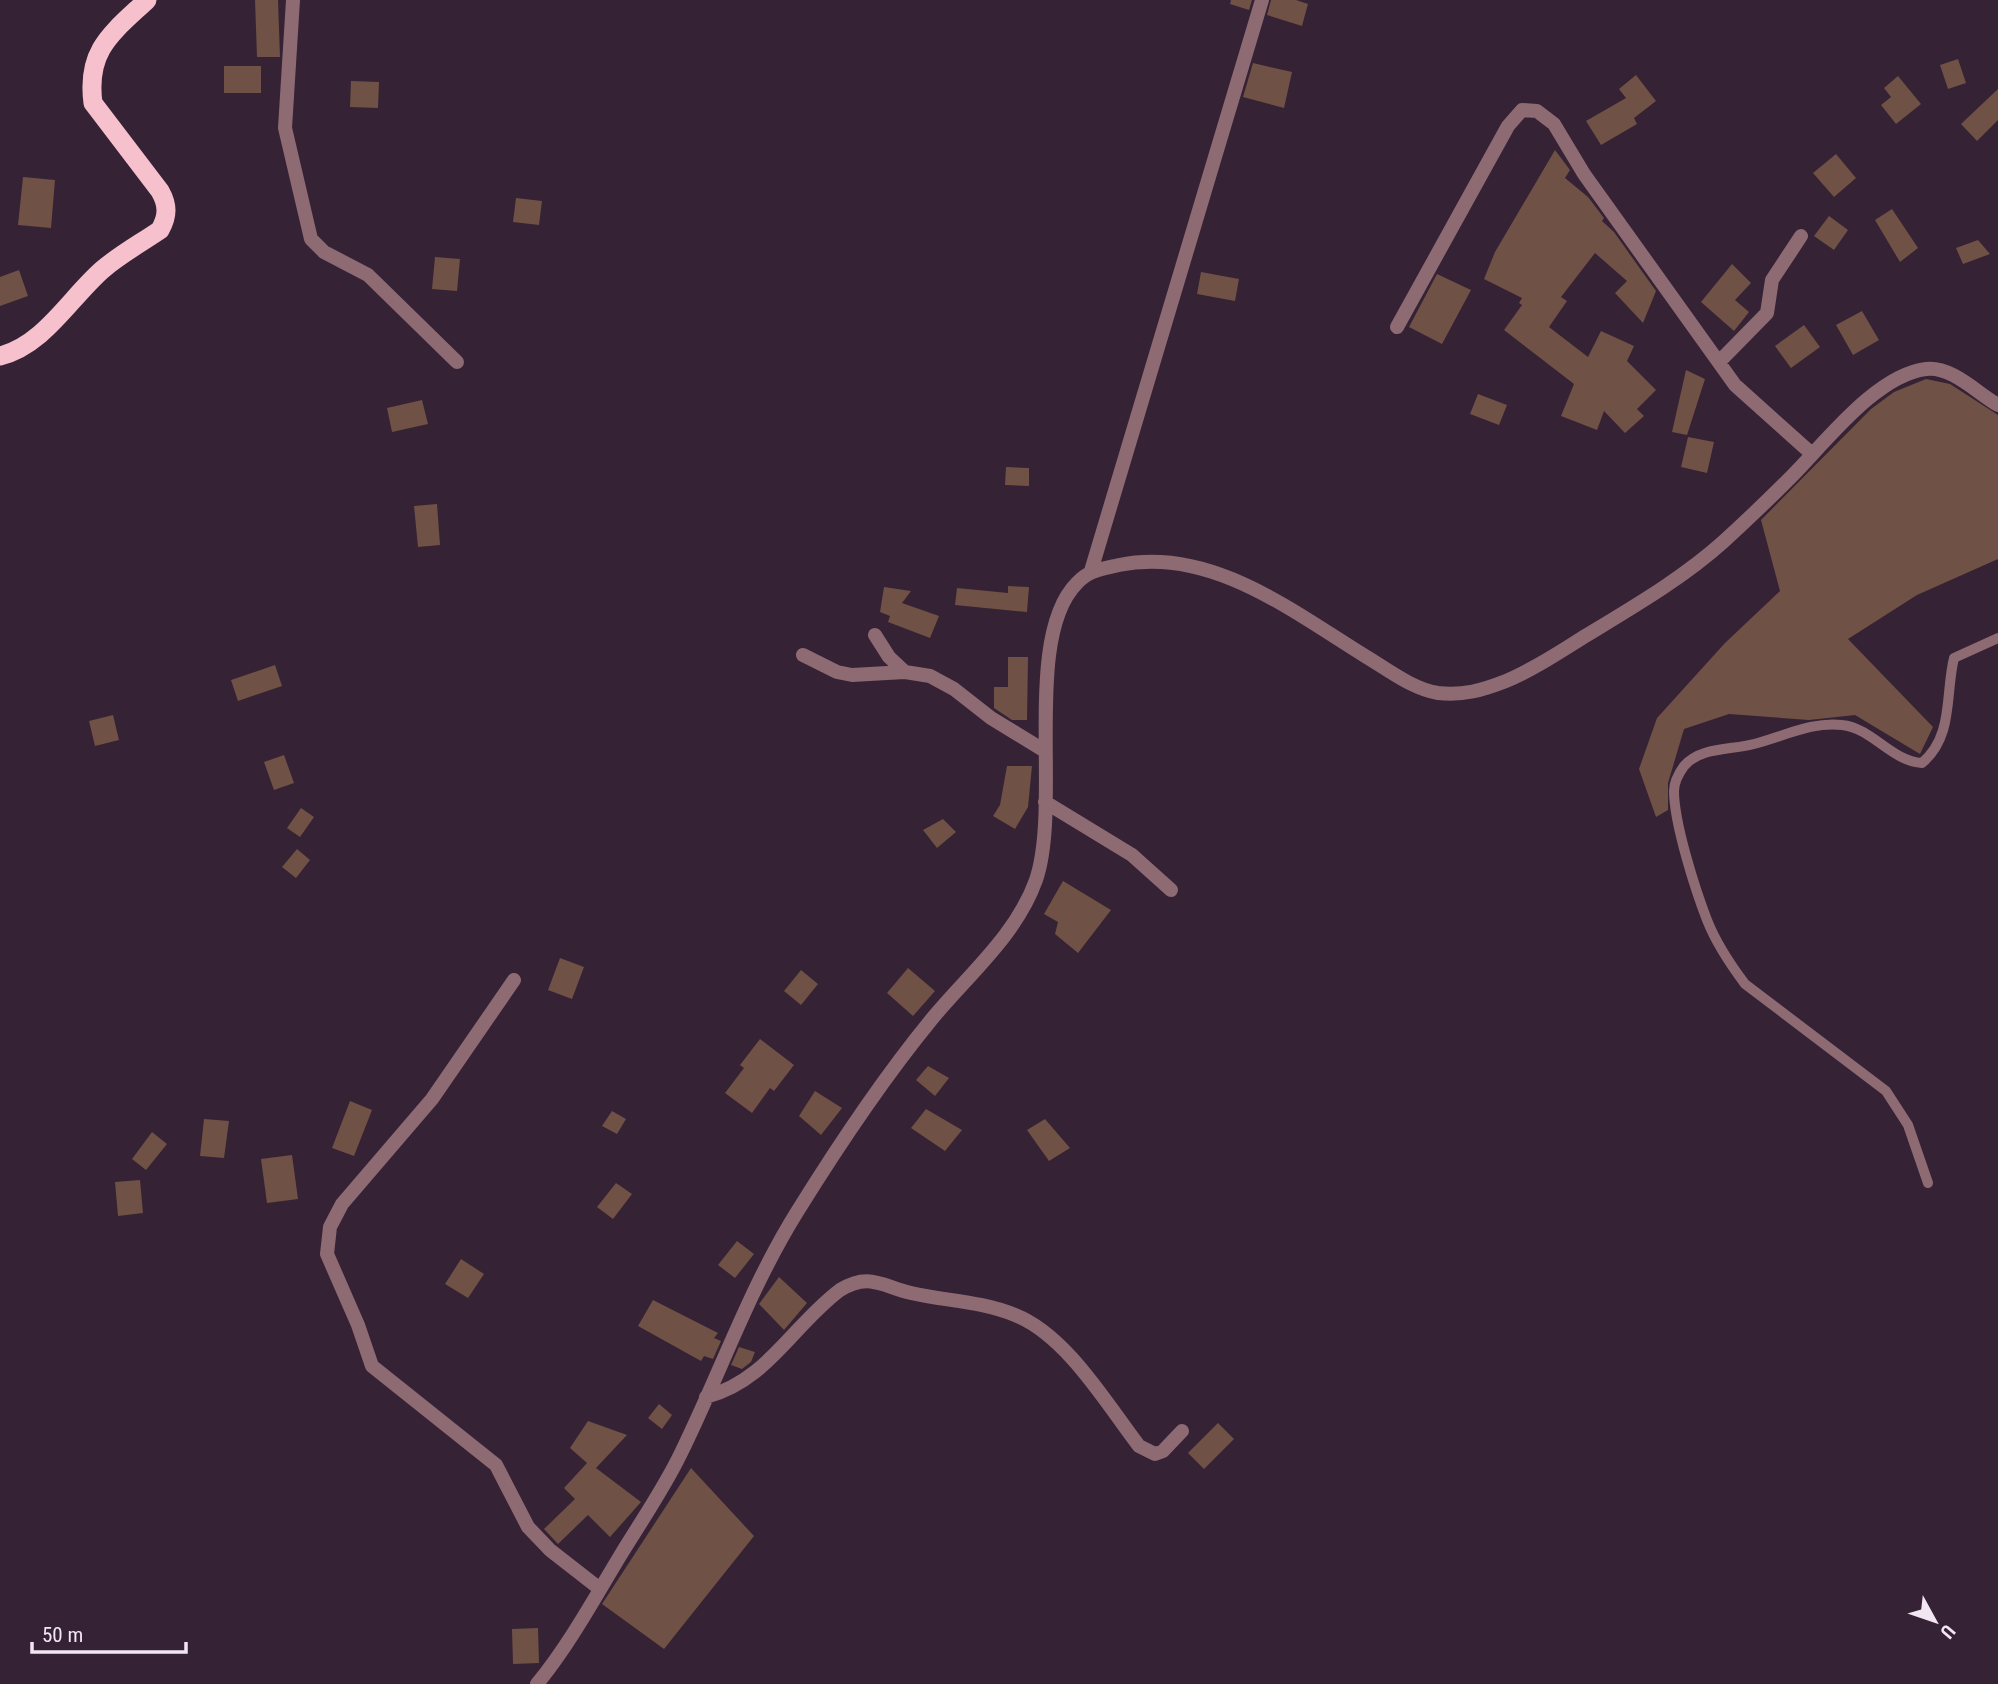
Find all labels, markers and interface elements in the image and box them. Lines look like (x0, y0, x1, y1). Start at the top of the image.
north arrow (1900, 1586, 1970, 1656)
scale bar (32, 1610, 186, 1654)
text: U (1935, 1620, 1960, 1643)
text: 50 m (42, 1623, 83, 1647)

